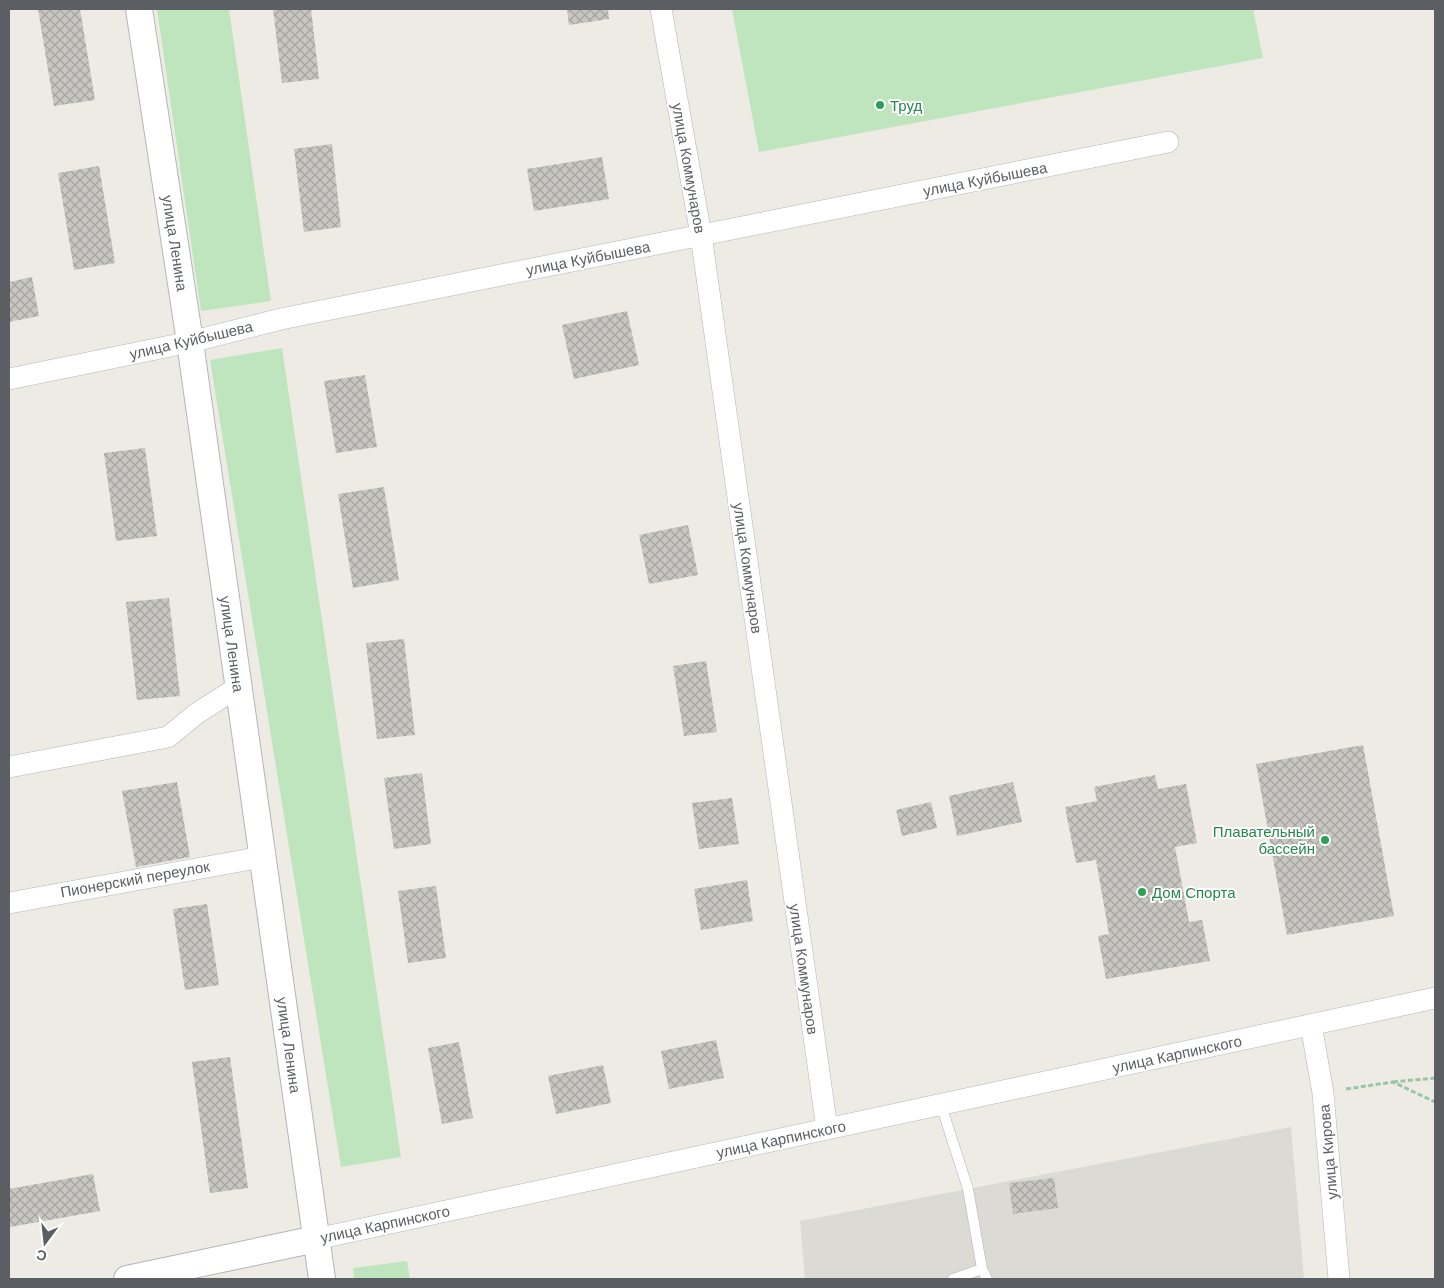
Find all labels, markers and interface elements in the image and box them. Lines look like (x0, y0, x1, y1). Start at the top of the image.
place label: Труд (890, 97, 922, 114)
marker: Труд (874, 99, 886, 111)
street label: улица Коммунаров (669, 101, 709, 235)
street label: улица Куйбышева (922, 159, 1049, 199)
street label: улица Ленина (159, 194, 191, 293)
street label: улица Куйбышева (525, 238, 652, 278)
street label: улица Куйбышева (128, 317, 255, 362)
street label: улица Коммунаров (730, 501, 766, 635)
street label: улица Ленина (217, 595, 247, 694)
place label: Плавательный бассейн (1213, 823, 1315, 857)
marker: Плавательный бассейн (1319, 834, 1331, 846)
street label: Пионерский переулок (59, 857, 211, 901)
place label: Дом Спорта (1152, 884, 1236, 901)
marker: Дом Спорта (1136, 886, 1148, 898)
street label: улица Коммунаров (786, 902, 822, 1036)
street label: улица Ленина (274, 996, 304, 1095)
street label: улица Карпинского (1111, 1032, 1243, 1076)
street label: улица Кирова (1315, 1103, 1341, 1200)
street label: улица Карпинского (715, 1117, 847, 1161)
street label: улица Карпинского (319, 1202, 451, 1246)
north arrow (20, 1218, 70, 1268)
text: С (35, 1247, 49, 1265)

